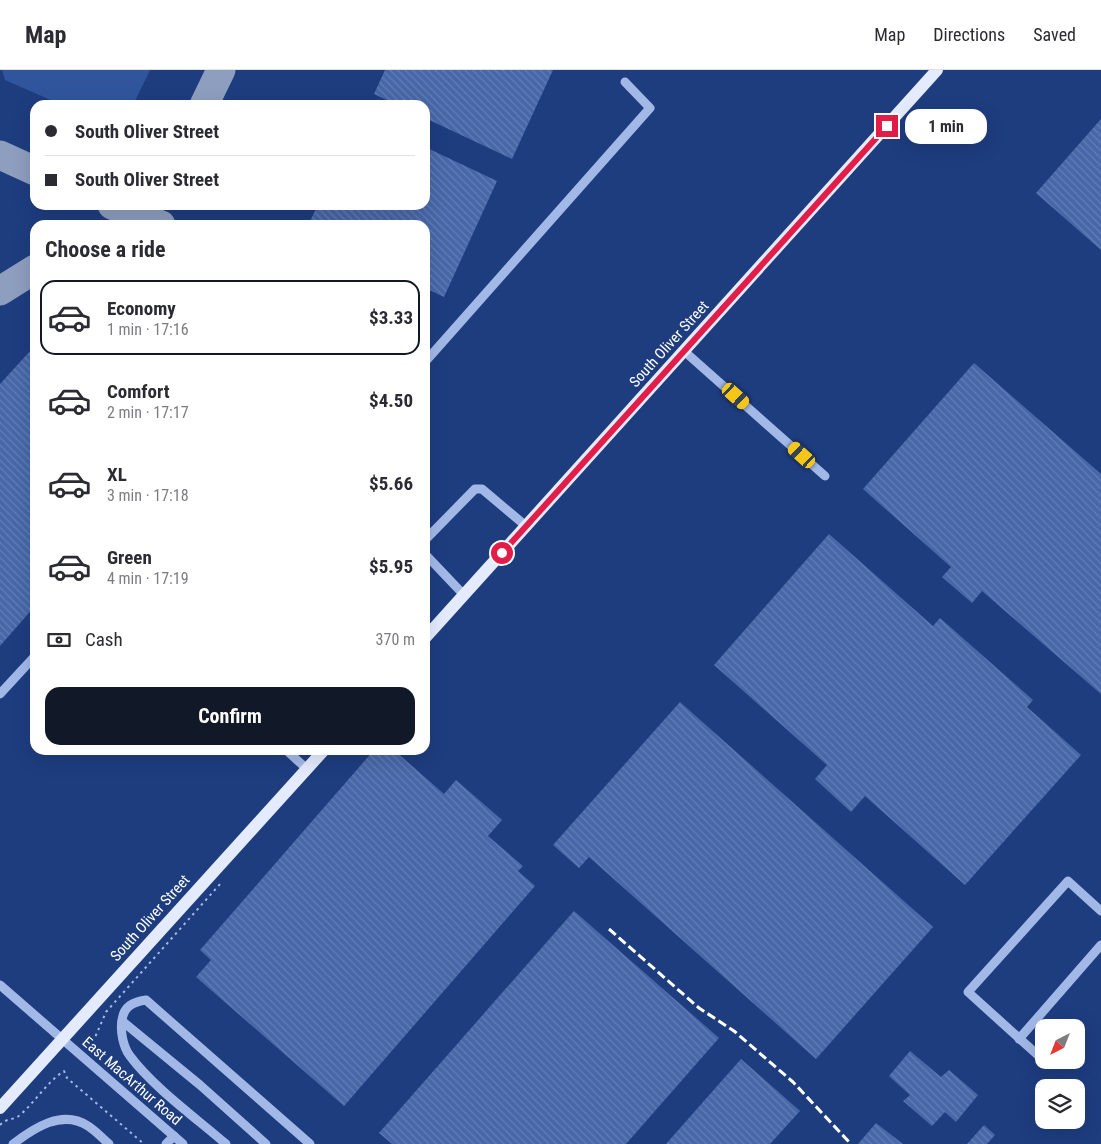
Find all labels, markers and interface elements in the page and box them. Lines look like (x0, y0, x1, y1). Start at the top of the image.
text: Map (25, 21, 66, 49)
text: Map (874, 24, 905, 45)
text: Directions (933, 24, 1005, 45)
text: Saved (1033, 24, 1076, 45)
callout: 1 min (904, 108, 987, 144)
route end (876, 115, 898, 137)
text: 1 min (928, 117, 964, 136)
text: South Oliver Street (75, 120, 219, 143)
text: South Oliver Street (75, 168, 219, 191)
text: Choose a ride (45, 237, 166, 262)
icon: car (47, 295, 92, 340)
text: Economy (107, 297, 176, 320)
street label: South Oliver Street (625, 297, 713, 391)
text: $3.33 (369, 306, 413, 329)
text: 1 min · 17:16 (107, 320, 189, 339)
icon: car (47, 378, 92, 423)
text: Comfort (107, 380, 170, 403)
car (719, 380, 752, 412)
text: $4.50 (369, 389, 413, 412)
text: 2 min · 17:17 (107, 403, 189, 422)
car (785, 439, 818, 471)
icon: car (47, 461, 92, 506)
text: XL (107, 463, 127, 486)
text: $5.66 (369, 472, 413, 495)
text: 3 min · 17:18 (107, 486, 189, 505)
route start (491, 542, 513, 564)
icon: car (47, 544, 92, 589)
text: Green (107, 546, 152, 569)
text: $5.95 (369, 555, 413, 578)
text: 4 min · 17:19 (107, 569, 189, 588)
icon: cash (45, 626, 73, 654)
text: Cash (85, 628, 123, 651)
text: 370 m (376, 630, 415, 649)
button: Confirm (45, 687, 415, 745)
street label: South Oliver Street (106, 871, 194, 965)
north arrow (1035, 1019, 1085, 1069)
map controls (1035, 1019, 1085, 1129)
street label: East MacArthur Road (79, 1033, 185, 1129)
button: layers (1035, 1079, 1085, 1129)

